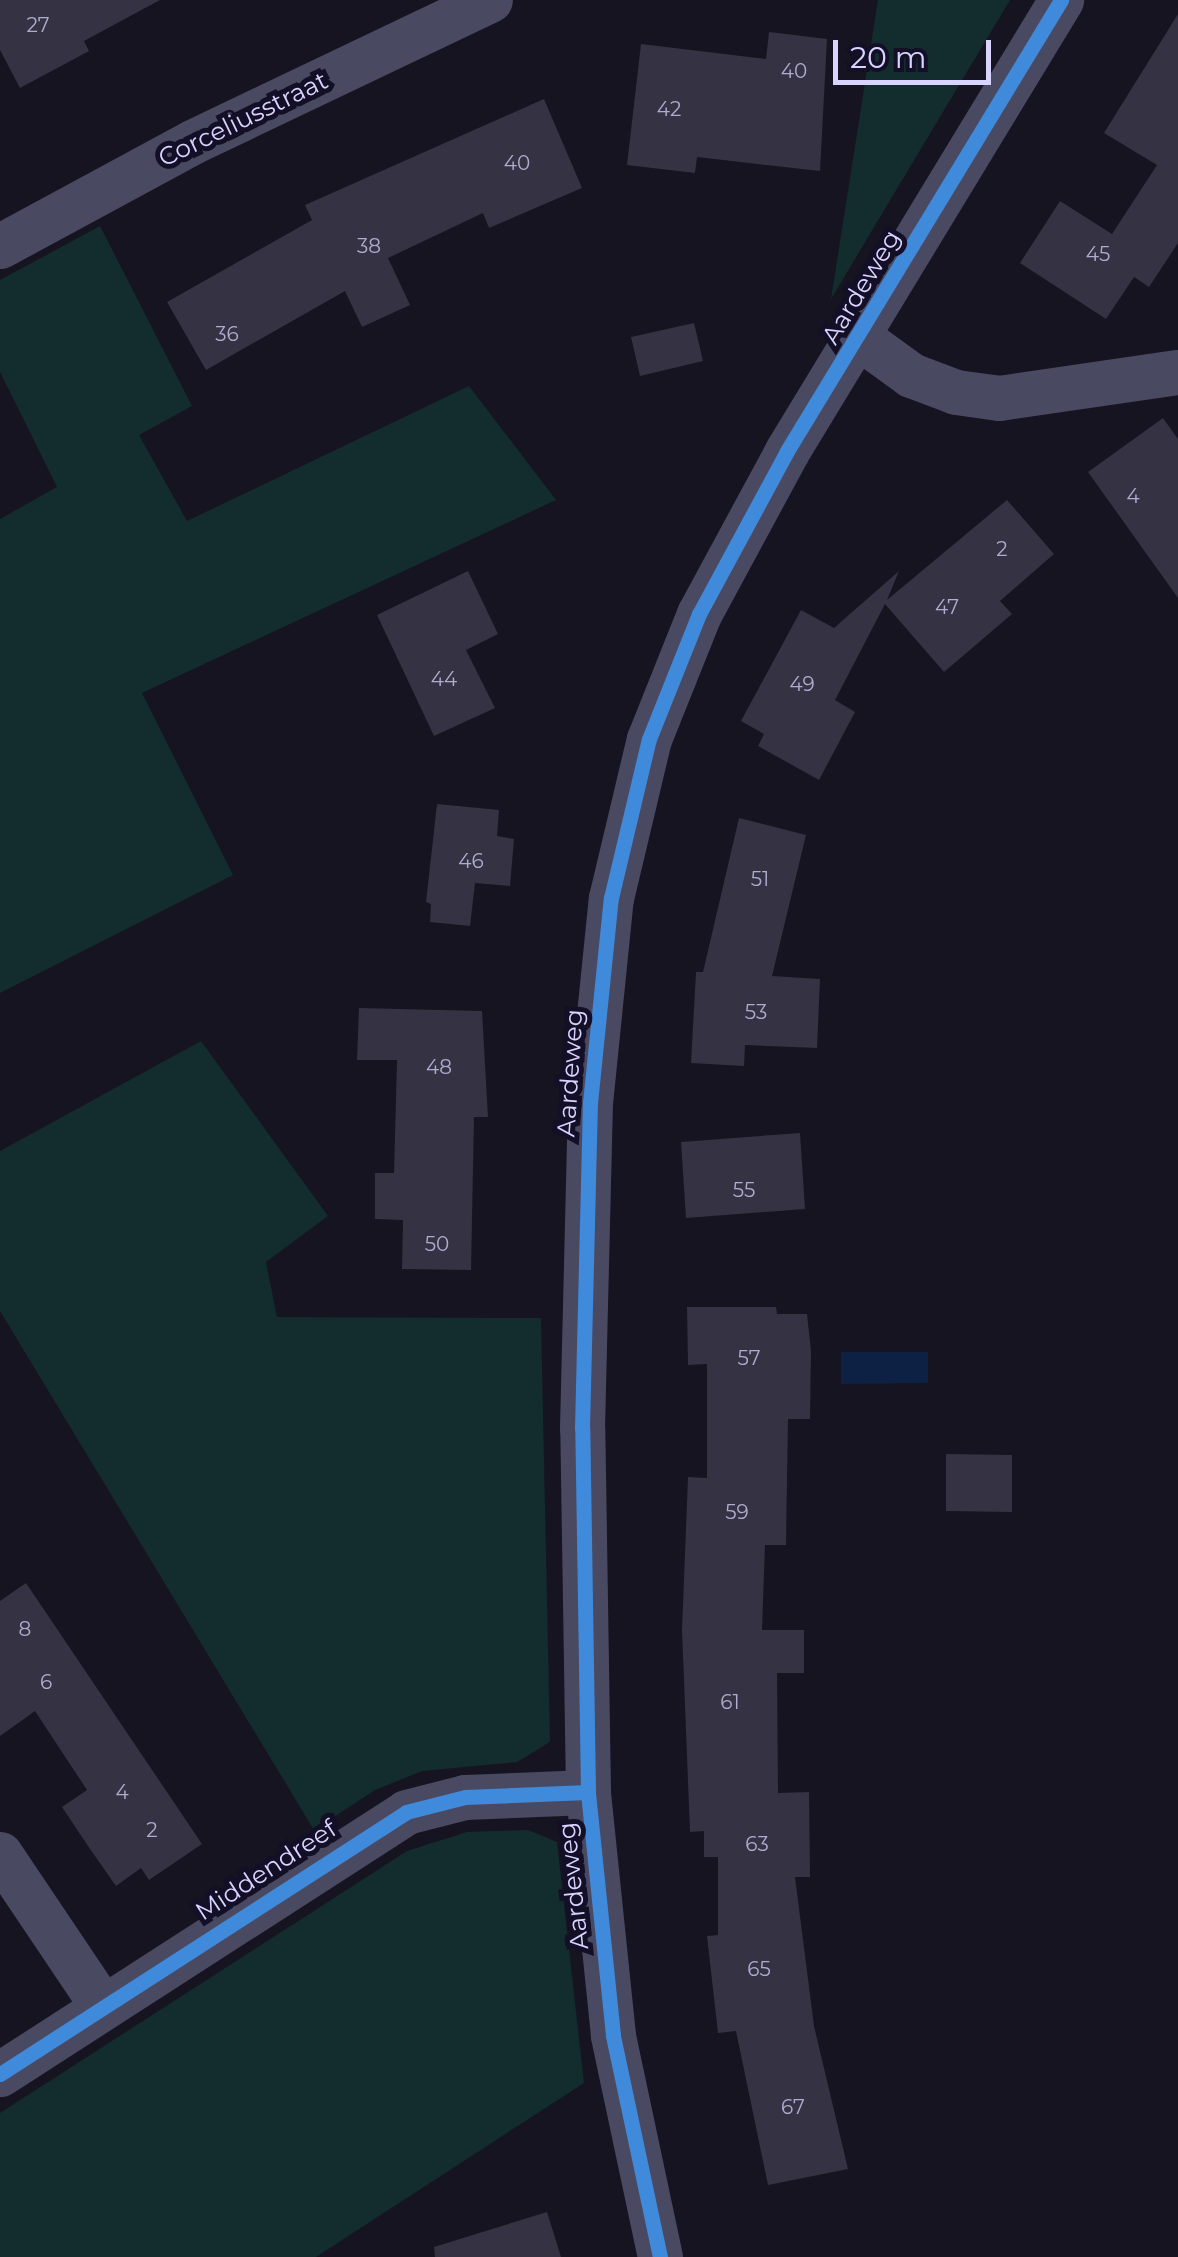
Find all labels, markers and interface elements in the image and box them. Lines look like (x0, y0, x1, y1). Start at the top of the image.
house number: 27 (26, 13, 50, 37)
scale bar (838, 20, 996, 82)
text: 20 m (850, 39, 927, 76)
house number: 40 (781, 59, 807, 83)
street label: Corceliusstraat (153, 65, 333, 173)
house number: 42 (657, 97, 681, 121)
house number: 40 (504, 151, 530, 175)
street label: Aardeweg (815, 224, 907, 350)
house number: 38 (357, 234, 381, 258)
house number: 45 (1086, 242, 1110, 266)
house number: 36 (215, 322, 239, 346)
house number: 4 (1126, 484, 1140, 508)
house number: 2 (996, 537, 1008, 561)
house number: 47 (935, 595, 959, 619)
house number: 44 (431, 667, 457, 691)
house number: 49 (789, 672, 815, 696)
house number: 46 (458, 849, 484, 873)
house number: 51 (751, 867, 769, 891)
house number: 53 (745, 1000, 767, 1024)
street label: Aardeweg (551, 1008, 589, 1138)
house number: 48 (426, 1055, 452, 1079)
house number: 55 (733, 1178, 755, 1202)
house number: 50 (425, 1232, 449, 1256)
house number: 57 (738, 1346, 760, 1370)
house number: 59 (725, 1500, 749, 1524)
house number: 8 (19, 1617, 31, 1641)
house number: 6 (40, 1670, 52, 1694)
house number: 61 (720, 1690, 740, 1714)
house number: 4 (115, 1780, 129, 1804)
street label: Middendreef (190, 1813, 342, 1927)
house number: 2 (146, 1818, 158, 1842)
street label: Aardeweg (551, 1821, 595, 1951)
house number: 63 (745, 1832, 769, 1856)
house number: 65 (747, 1957, 771, 1981)
house number: 67 (781, 2095, 805, 2119)

